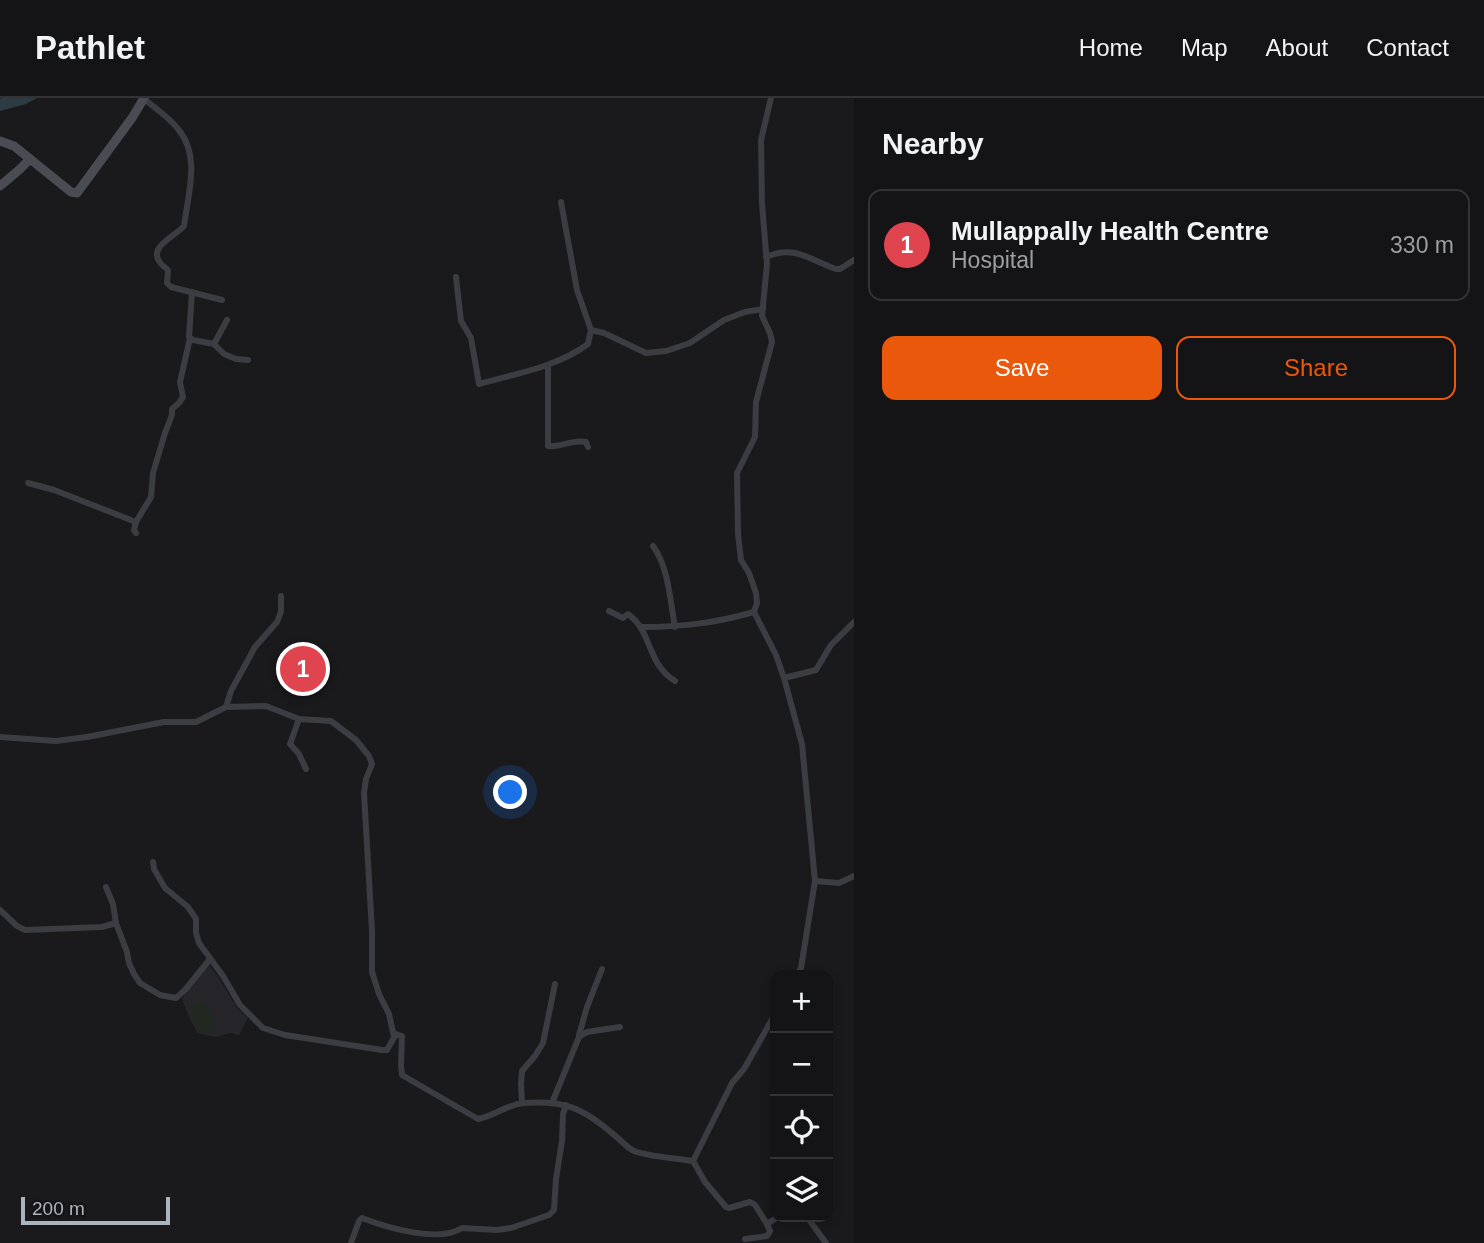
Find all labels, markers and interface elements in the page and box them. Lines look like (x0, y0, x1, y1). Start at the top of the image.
text: Pathlet (35, 29, 145, 66)
text: Home (1079, 34, 1143, 61)
text: Map (1181, 34, 1228, 61)
text: About (1266, 34, 1328, 61)
text: Contact (1366, 34, 1449, 61)
text: Nearby (882, 127, 984, 160)
text: Mullappally Health Centre (951, 216, 1269, 246)
text: 1 (901, 232, 913, 258)
text: 330 m (1390, 232, 1454, 258)
text: Hospital (951, 247, 1034, 273)
button: Save (882, 336, 1162, 400)
button: Share (1176, 336, 1456, 400)
pin: 1 (280, 643, 326, 695)
your location (493, 775, 527, 809)
map controls (770, 970, 833, 1222)
button: + (770, 970, 833, 1033)
button: − (770, 1033, 833, 1096)
button: locate (770, 1096, 833, 1159)
button: layers (770, 1159, 833, 1222)
scale bar (21, 1194, 170, 1226)
text: 200 m (32, 1198, 85, 1219)

